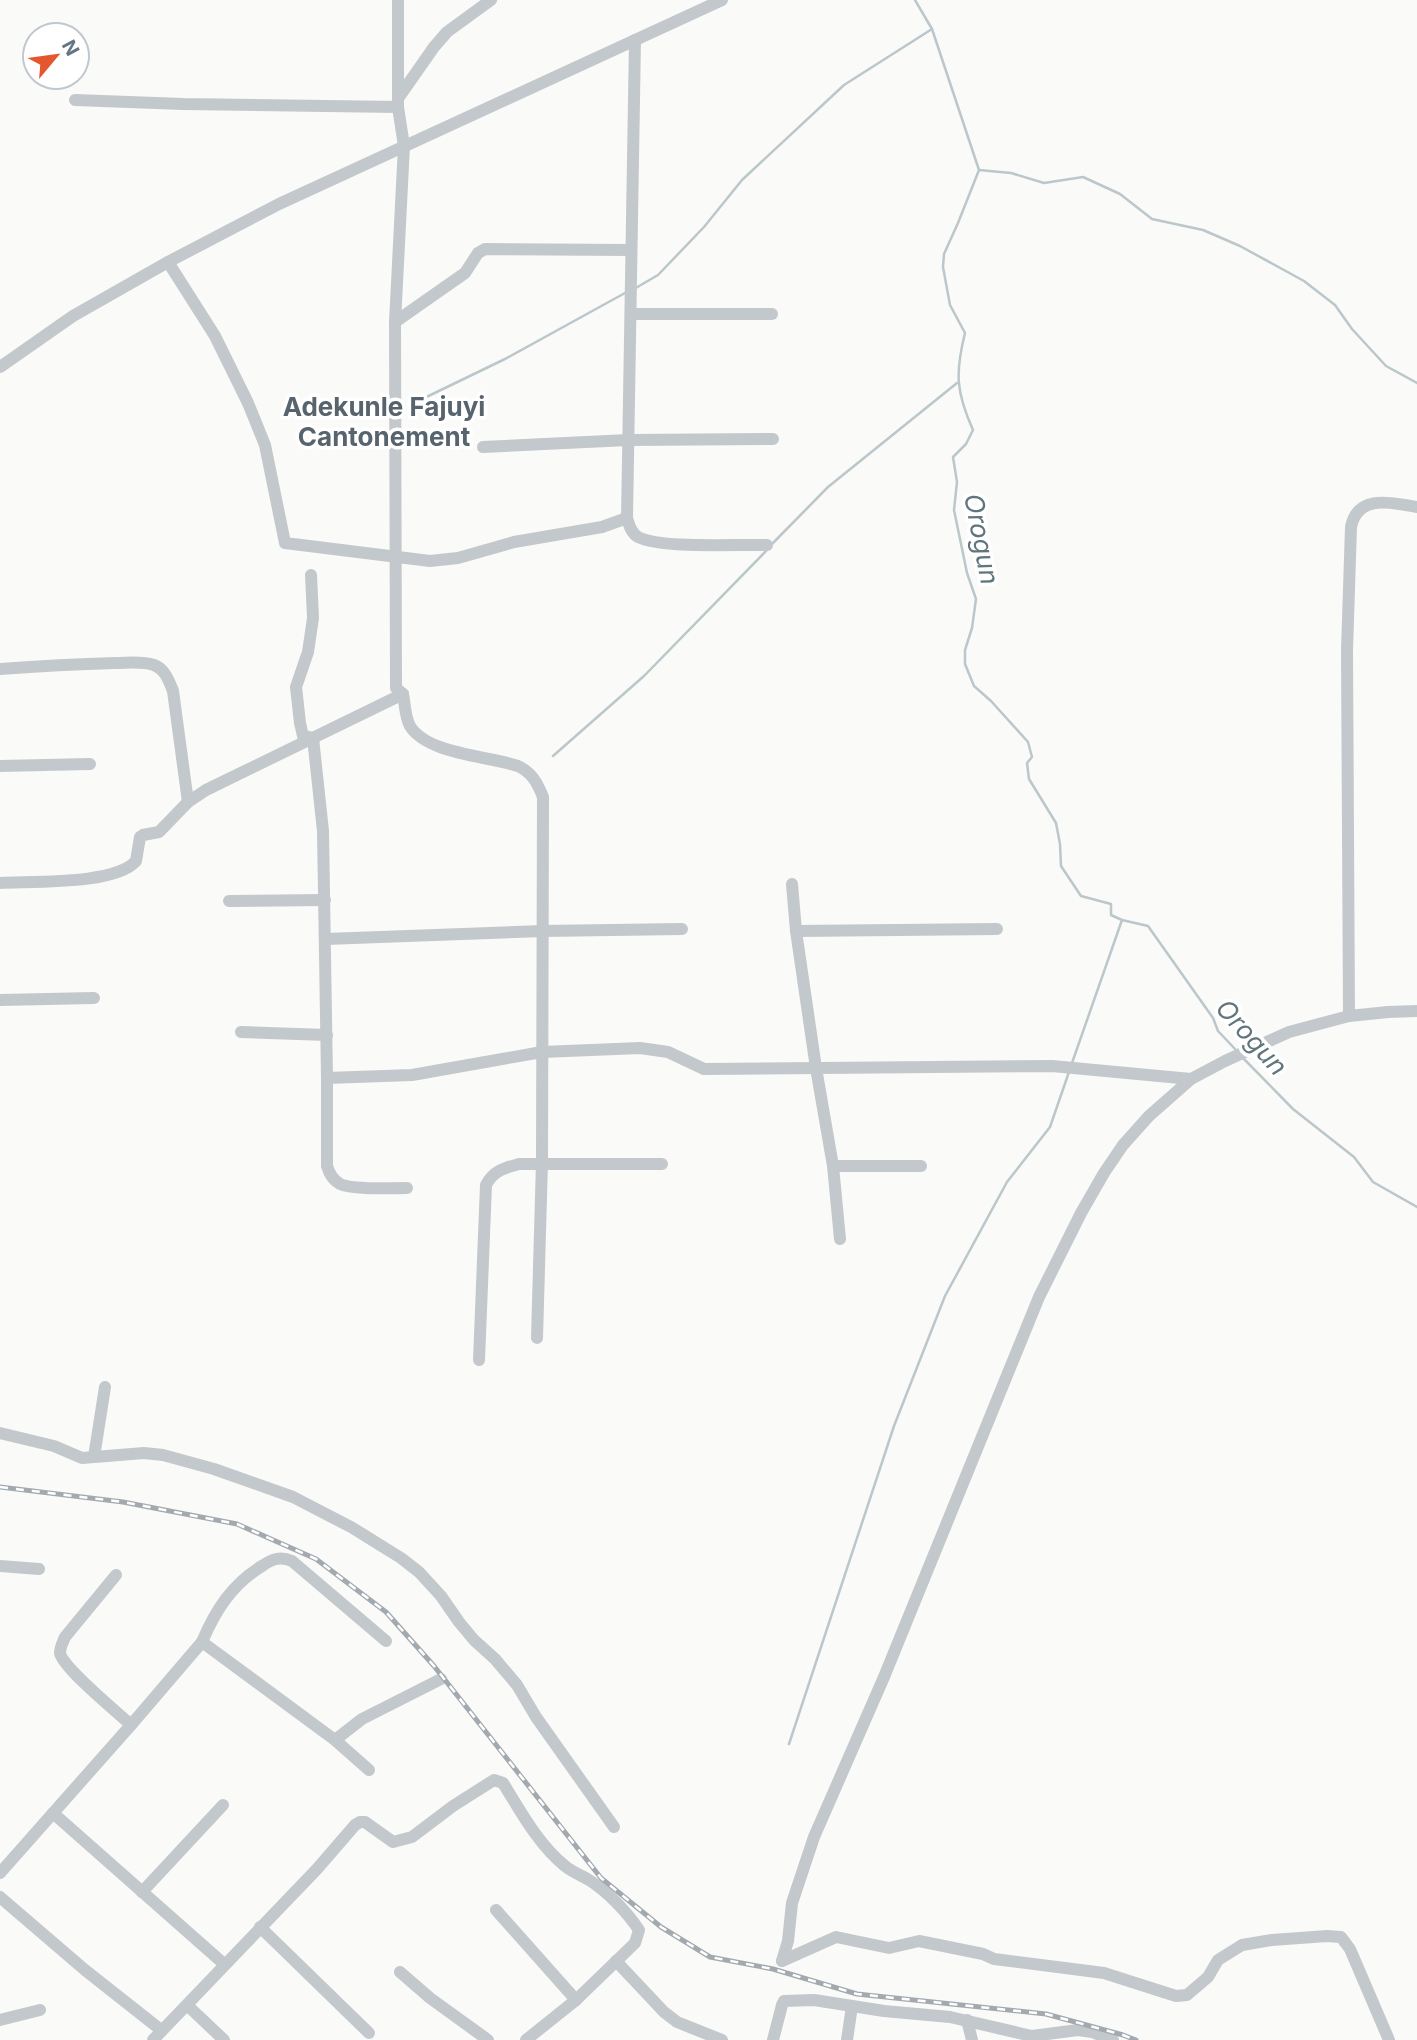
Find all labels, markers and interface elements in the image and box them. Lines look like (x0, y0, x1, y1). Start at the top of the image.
north arrow (21, 21, 91, 91)
text: N (57, 36, 84, 60)
district label: Adekunle Fajuyi Cantonement (283, 391, 485, 452)
water label: Orogun (958, 491, 1006, 587)
water label: Orogun (1210, 993, 1294, 1081)

